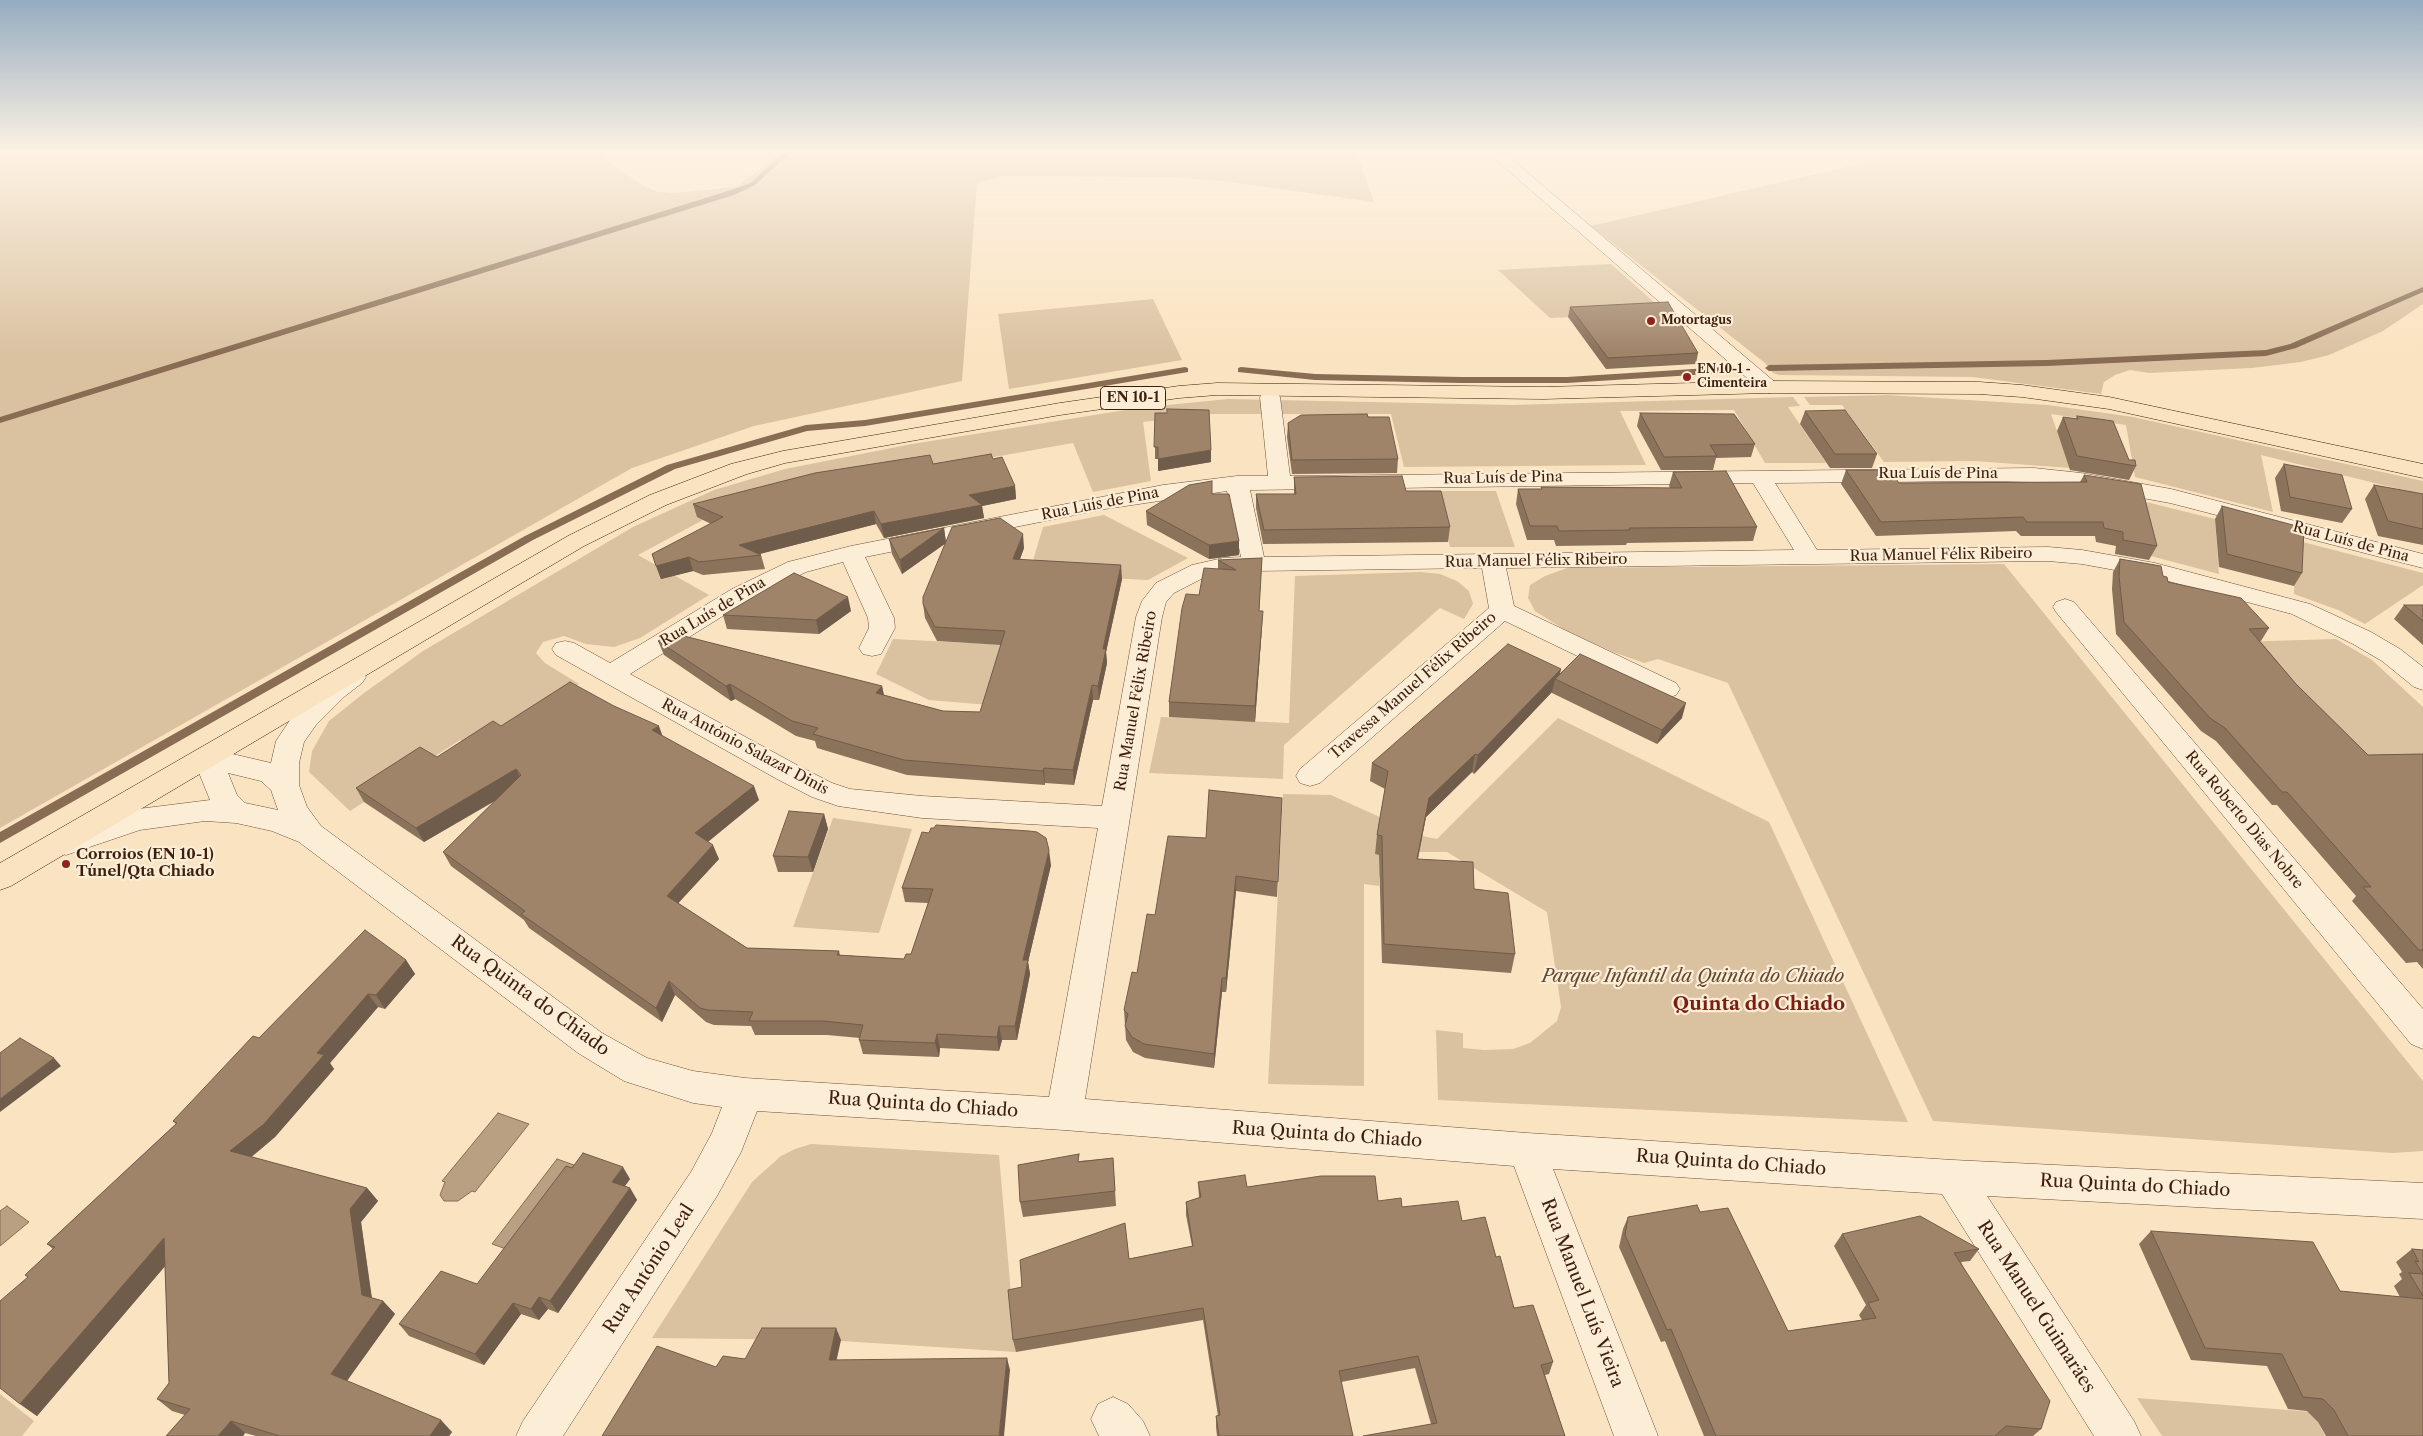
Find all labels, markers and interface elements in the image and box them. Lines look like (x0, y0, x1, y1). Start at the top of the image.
place label: Motortagus (1661, 314, 1732, 328)
marker: Motortagus (1645, 315, 1657, 327)
place label: EN 10-1 - Cimenteira (1697, 363, 1767, 391)
marker: EN 10-1 - Cimenteira (1681, 371, 1693, 383)
road number: EN 10-1 (1100, 386, 1166, 409)
street label: Rua Luís de Pina (1878, 465, 1998, 483)
street label: Rua Luís de Pina (1443, 468, 1563, 488)
street label: Rua Luís de Pina (1040, 484, 1160, 524)
street label: Rua Luís de Pina (2291, 518, 2411, 566)
street label: Rua Manuel Félix Ribeiro (1850, 544, 2032, 566)
street label: Rua Manuel Félix Ribeiro (1445, 550, 1627, 572)
street label: Rua Luís de Pina (657, 573, 769, 651)
street label: Travessa Manuel Félix Ribeiro (1326, 608, 1500, 764)
street label: Rua Manuel Félix Ribeiro (1111, 609, 1161, 793)
street label: Rua António Salazar Dinis (658, 695, 832, 799)
street label: Rua Roberto Dias Nobre (2181, 747, 2307, 893)
place label: Corroios (EN 10-1) Túnel/Qta Chiado (76, 846, 215, 881)
marker: Corroios (EN 10-1) Túnel/Qta Chiado (60, 858, 72, 870)
street label: Rua Quinta do Chiado (446, 931, 614, 1061)
park label: Parque Infantil da Quinta do Chiado (1542, 966, 1844, 988)
district label: Quinta do Chiado (1673, 994, 1845, 1016)
street label: Rua Quinta do Chiado (827, 1088, 1019, 1122)
street label: Rua Quinta do Chiado (1231, 1118, 1423, 1152)
street label: Rua Quinta do Chiado (1635, 1146, 1827, 1180)
street label: Rua Quinta do Chiado (2039, 1170, 2231, 1202)
street label: Rua Manuel Luís Vieira (1536, 1195, 1628, 1391)
street label: Rua António Leal (599, 1200, 699, 1338)
street label: Rua Manuel Guimarães (1972, 1217, 2100, 1397)

